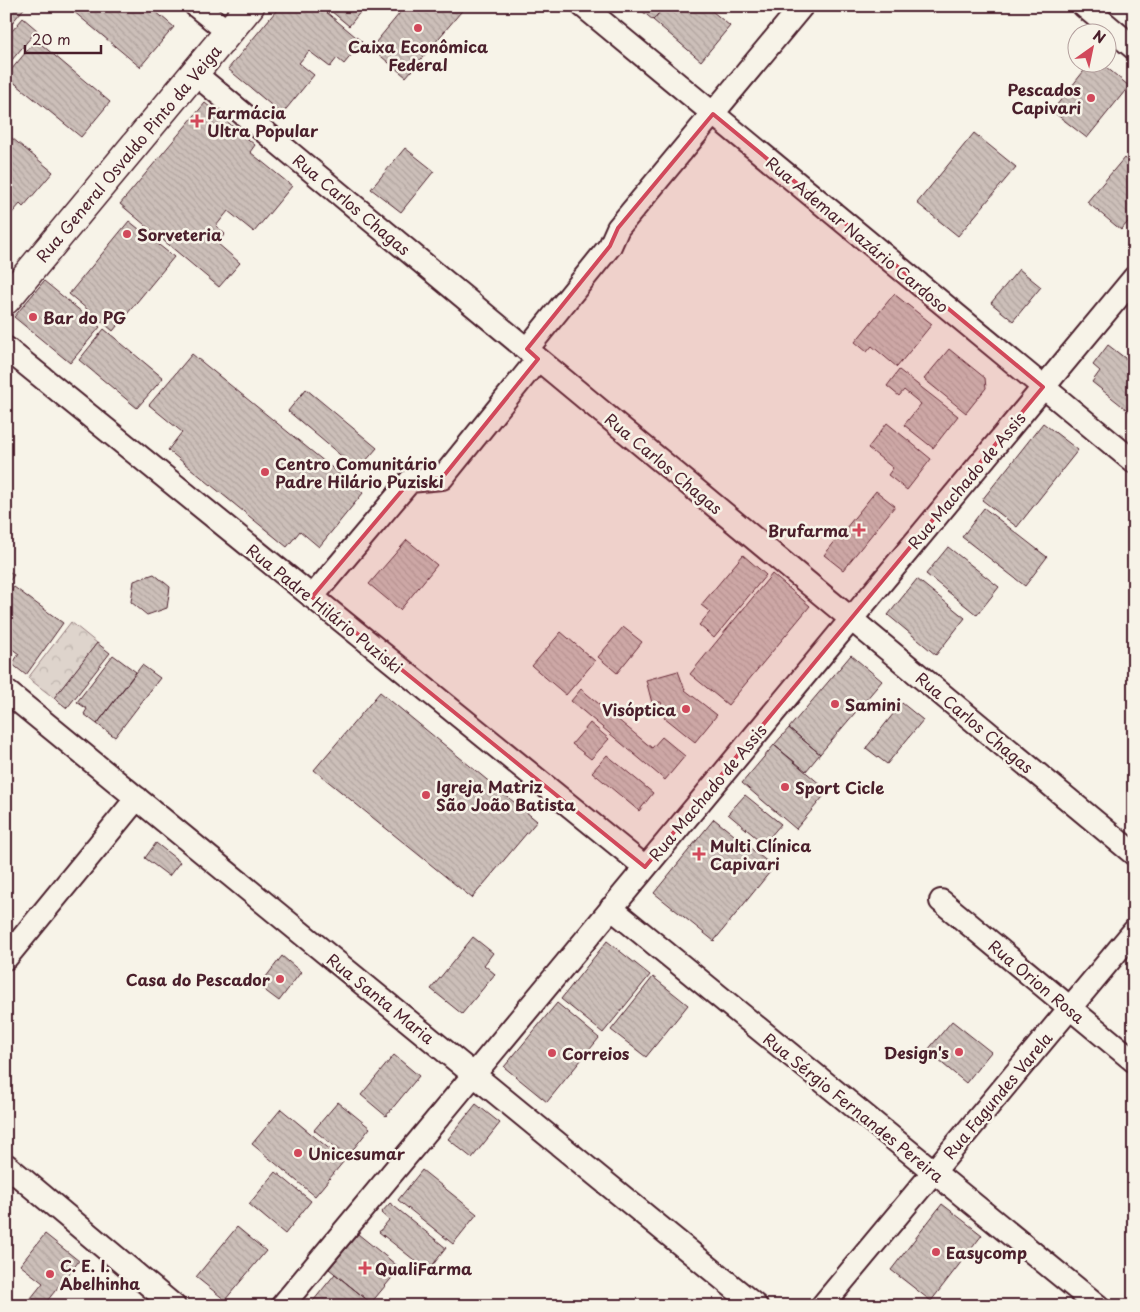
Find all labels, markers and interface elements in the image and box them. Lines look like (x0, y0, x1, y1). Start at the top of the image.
scale bar (25, 22, 101, 54)
marker: Caixa Econômica Federal (412, 22, 424, 34)
north arrow (1068, 22, 1118, 72)
text: N (1089, 25, 1110, 49)
text: 20 m (32, 27, 71, 50)
place label: Caixa Econômica Federal (348, 34, 488, 76)
street label: Rua General Osvaldo Pinto da Veiga (30, 39, 226, 267)
place label: Pescados Capivari (1007, 77, 1081, 119)
marker: Pescados Capivari (1085, 92, 1097, 104)
place label: Farmácia Ultra Popular (207, 100, 319, 142)
marker: Farmácia Ultra Popular (191, 115, 203, 127)
street label: Rua Carlos Chagas (288, 148, 416, 260)
street label: Rua Ademar Nazário Cardoso (761, 150, 955, 318)
place label: Sorveteria (137, 222, 222, 246)
marker: Sorveteria (121, 228, 133, 240)
place label: Bar do PG (43, 305, 126, 329)
marker: Bar do PG (27, 311, 39, 323)
street label: Rua Machado de Assis (902, 406, 1030, 554)
street label: Rua Carlos Chagas (600, 407, 728, 519)
place label: Centro Comunitário Padre Hilário Puziski (275, 451, 444, 493)
marker: Centro Comunitário Padre Hilário Puziski (259, 466, 271, 478)
place label: Brufarma (768, 518, 849, 542)
marker: Brufarma (853, 524, 865, 536)
street label: Rua Padre Hilário Puziski (242, 537, 408, 679)
street label: Rua Carlos Chagas (911, 666, 1039, 778)
place label: Samini (845, 692, 901, 716)
place label: Visóptica (602, 697, 676, 721)
marker: Samini (829, 698, 841, 710)
marker: Visóptica (680, 703, 692, 715)
street label: Rua Machado de Assis (643, 718, 771, 866)
place label: Igreja Matriz São João Batista (436, 774, 576, 816)
place label: Sport Cicle (795, 775, 884, 799)
marker: Sport Cicle (779, 781, 791, 793)
marker: Igreja Matriz São João Batista (420, 789, 432, 801)
place label: Multi Clínica Capivari (710, 833, 811, 875)
marker: Multi Clínica Capivari (692, 847, 706, 861)
street label: Rua Orion Rosa (984, 934, 1090, 1028)
street label: Rua Santa Maria (322, 947, 440, 1049)
place label: Casa do Pescador (126, 967, 271, 991)
marker: Casa do Pescador (274, 973, 286, 985)
street label: Rua Fagundes Varela (937, 1026, 1057, 1164)
street label: Rua Sérgio Fernandes Pereira (759, 1027, 949, 1187)
place label: Design's (884, 1040, 949, 1064)
place label: Correios (562, 1041, 630, 1065)
marker: Design's (953, 1046, 965, 1058)
marker: Correios (546, 1047, 558, 1059)
place label: Unicesumar (308, 1141, 406, 1165)
marker: Unicesumar (292, 1147, 304, 1159)
place label: Easycomp (946, 1240, 1027, 1264)
marker: Easycomp (930, 1246, 942, 1258)
place label: C. E. I. Abelhinha (60, 1253, 140, 1295)
place label: QualiFarma (375, 1256, 472, 1280)
marker: QualiFarma (359, 1262, 371, 1274)
marker: C. E. I. Abelhinha (44, 1268, 56, 1280)

